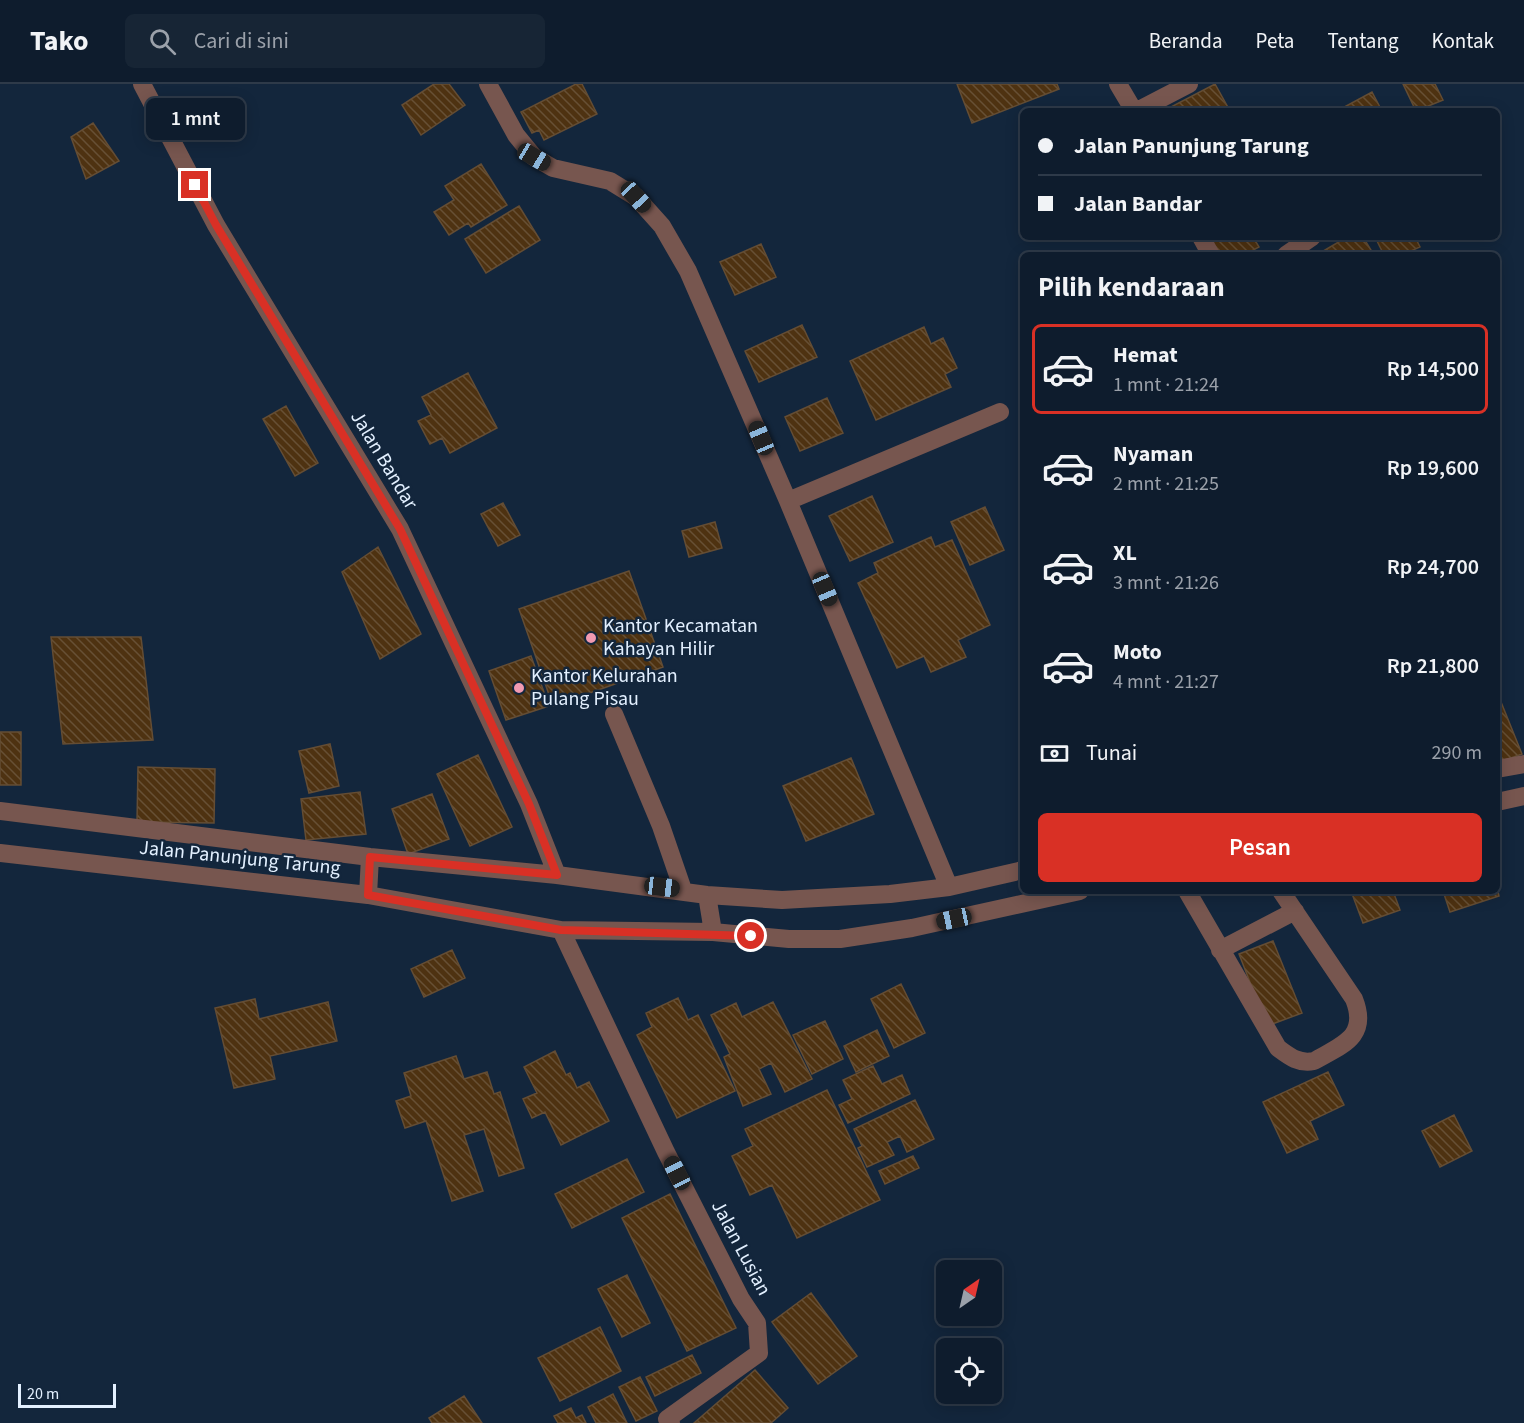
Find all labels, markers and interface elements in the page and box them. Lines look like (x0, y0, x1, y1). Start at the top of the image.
search box (125, 14, 545, 68)
text: Tako (30, 21, 89, 61)
icon: search (146, 25, 179, 58)
text: Cari di sini (194, 25, 289, 57)
text: Beranda (1149, 26, 1223, 56)
text: Peta (1256, 26, 1294, 56)
text: Tentang (1327, 26, 1398, 56)
text: Kontak (1431, 26, 1494, 56)
callout: 1 mnt (146, 98, 244, 140)
text: 1 mnt (171, 105, 220, 133)
text: Jalan Panunjung Tarung (1074, 130, 1309, 162)
car (514, 140, 554, 174)
route end (181, 171, 208, 198)
car (617, 178, 655, 216)
text: Jalan Bandar (1074, 188, 1202, 220)
text: Pilih kendaraan (1038, 268, 1225, 307)
text: Hemat (1113, 339, 1178, 371)
icon: car (1041, 342, 1095, 396)
text: Rp 14,500 (1387, 353, 1479, 385)
text: 1 mnt · 21:24 (1113, 371, 1219, 399)
street label: Jalan Bandar (343, 405, 425, 515)
car (746, 418, 776, 458)
text: Nyaman (1113, 438, 1193, 470)
icon: car (1041, 441, 1095, 495)
text: Rp 19,600 (1387, 452, 1479, 484)
text: 2 mnt · 21:25 (1113, 470, 1219, 498)
text: XL (1113, 537, 1137, 569)
icon: car (1041, 540, 1095, 594)
text: Rp 24,700 (1387, 551, 1479, 583)
car (810, 569, 840, 609)
text: 3 mnt · 21:26 (1113, 569, 1219, 597)
place label: Kantor Kecamatan Kahayan Hilir (603, 612, 758, 663)
marker: Kantor Kecamatan Kahayan Hilir (584, 631, 598, 645)
text: Moto (1113, 636, 1162, 668)
icon: car (1041, 639, 1095, 693)
text: Rp 21,800 (1387, 650, 1479, 682)
place label: Kantor Kelurahan Pulang Pisau (531, 662, 678, 713)
text: 4 mnt · 21:27 (1113, 668, 1219, 696)
marker: Kantor Kelurahan Pulang Pisau (512, 681, 526, 695)
icon: cash (1038, 737, 1071, 770)
text: Tunai (1086, 737, 1137, 769)
text: 290 m (1432, 739, 1482, 767)
button: Pesan (1038, 813, 1482, 882)
street label: Jalan Panunjung Tarung (138, 834, 342, 882)
car (643, 876, 681, 898)
car (935, 906, 973, 932)
route start (737, 922, 764, 949)
car (661, 1153, 693, 1193)
street label: Jalan Lusian (704, 1195, 778, 1301)
north arrow (936, 1260, 1002, 1326)
map controls (936, 1260, 1002, 1404)
button: locate (936, 1338, 1002, 1404)
scale bar (18, 1381, 116, 1408)
text: 20 m (27, 1383, 59, 1405)

